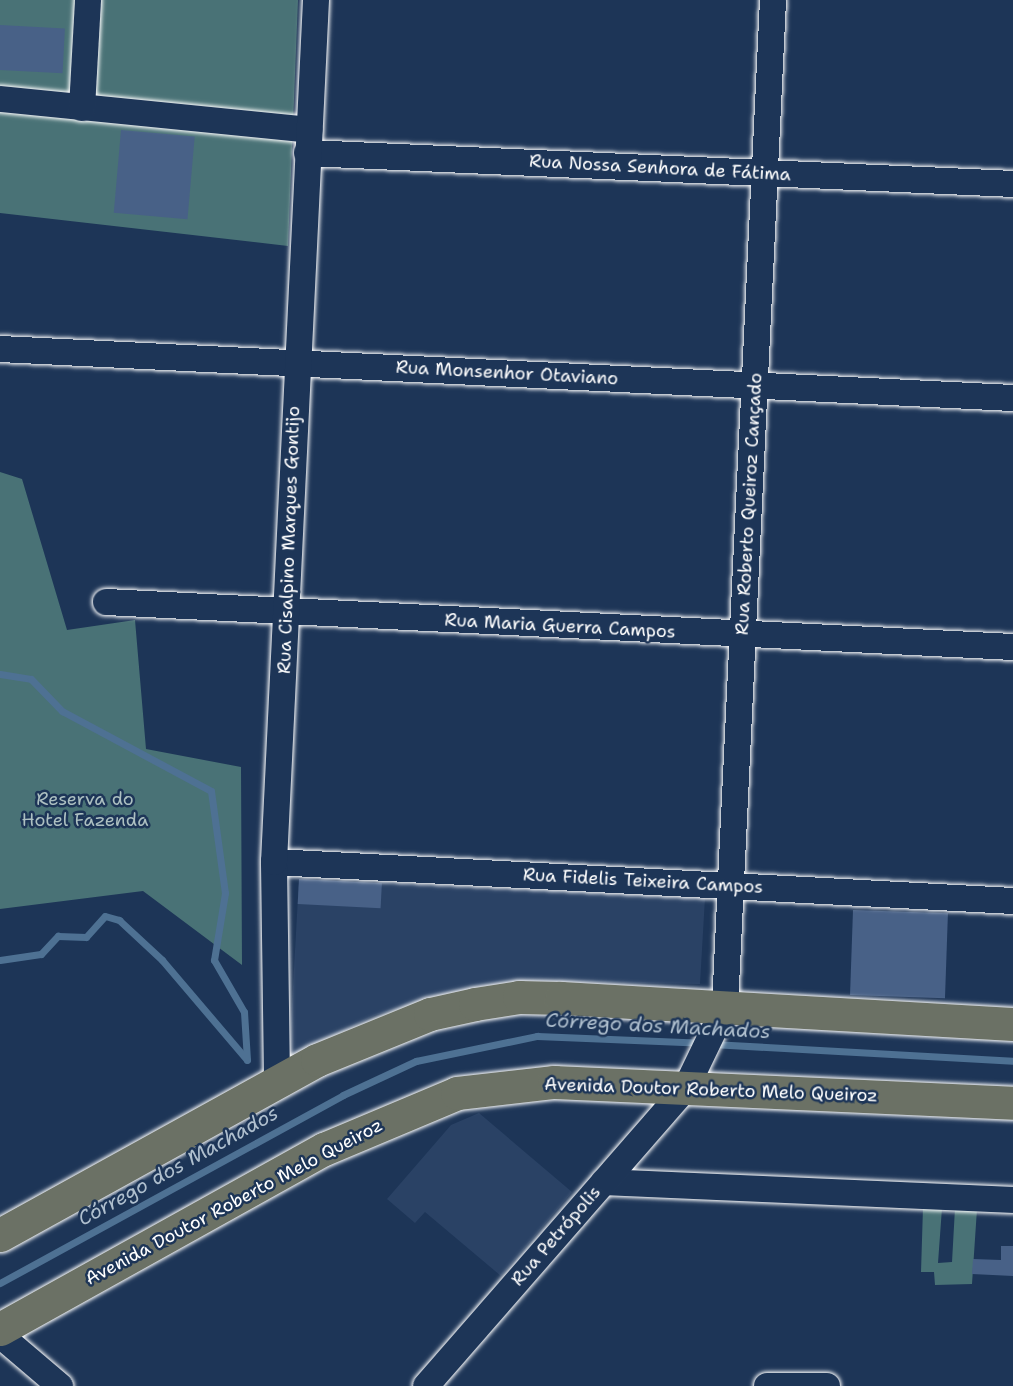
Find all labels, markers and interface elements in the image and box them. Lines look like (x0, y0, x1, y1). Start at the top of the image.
street label: Rua Nossa Senhora de Fátima (529, 150, 791, 186)
street label: Rua Monsenhor Otaviano (395, 356, 619, 390)
street label: Rua Roberto Queiroz Cançado (731, 372, 767, 636)
street label: Rua Cisalpino Marques Gontijo (274, 406, 304, 674)
street label: Rua Maria Guerra Campos (444, 609, 676, 643)
park label: Reserva do Hotel Fazenda (22, 789, 148, 832)
street label: Rua Fidelis Teixeira Campos (522, 864, 764, 898)
water label: Córrego dos Machados (545, 1008, 771, 1044)
street label: Avenida Doutor Roberto Melo Queiroz (544, 1073, 878, 1107)
water label: Córrego dos Machados (74, 1101, 282, 1231)
street label: Avenida Doutor Roberto Melo Queiroz (82, 1114, 386, 1290)
street label: Rua Petrópolis (507, 1182, 605, 1290)

